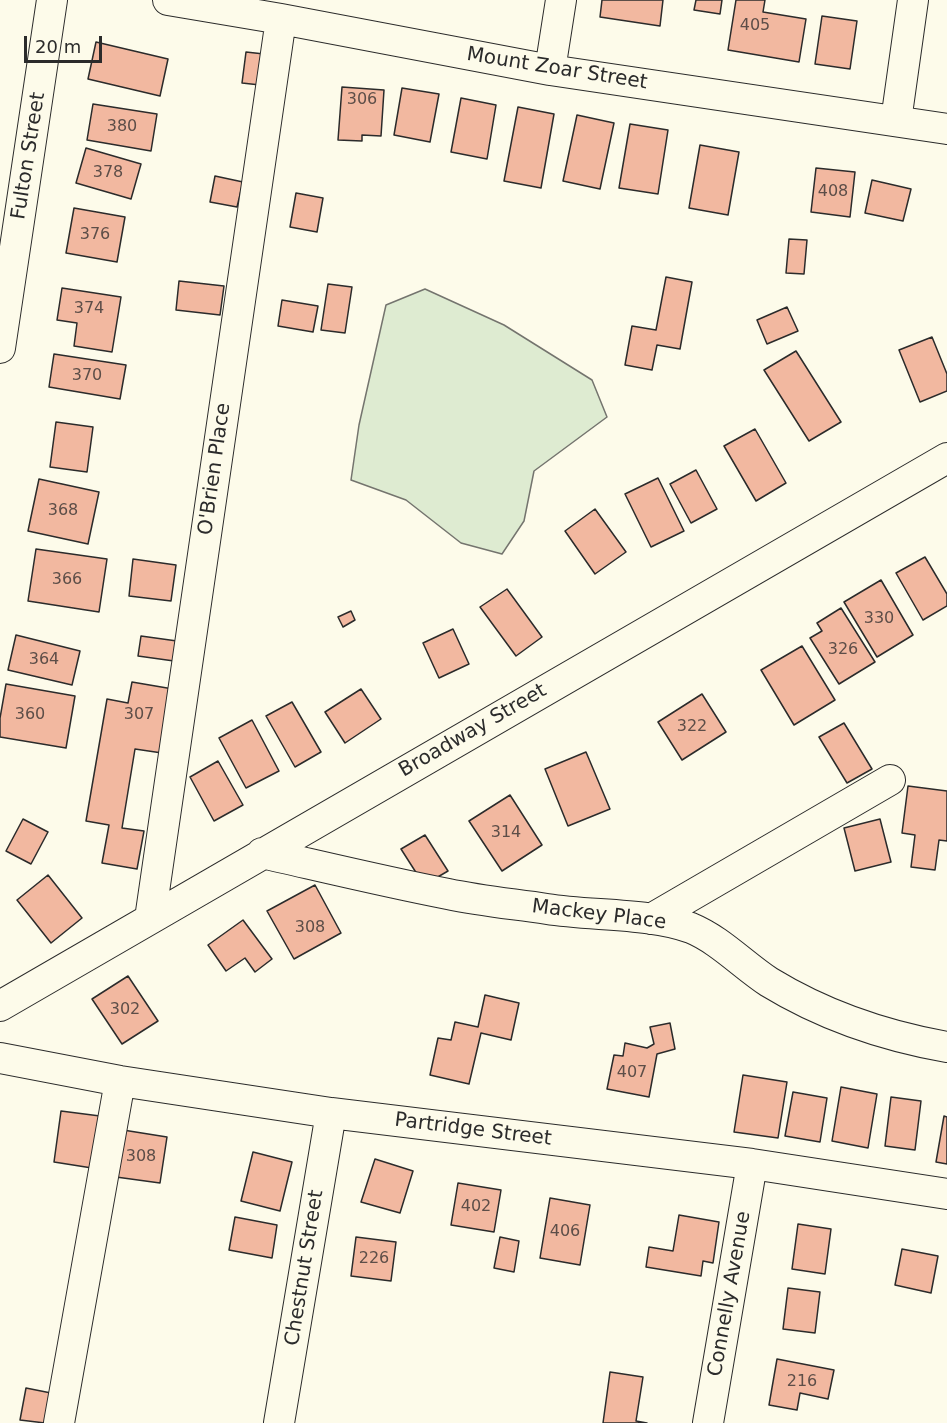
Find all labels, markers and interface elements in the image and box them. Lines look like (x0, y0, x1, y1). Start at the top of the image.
house number: 405 (740, 16, 770, 36)
scale bar (27, 24, 105, 62)
text: 20 m (35, 36, 81, 57)
street label: Mount Zoar Street (465, 43, 649, 95)
house number: 306 (347, 90, 377, 110)
street label: Fulton Street (7, 91, 51, 221)
house number: 380 (107, 117, 137, 137)
house number: 378 (93, 163, 123, 183)
house number: 408 (818, 182, 848, 202)
house number: 376 (80, 225, 110, 245)
house number: 374 (74, 299, 104, 319)
house number: 370 (72, 366, 102, 386)
street label: O'Brien Place (194, 401, 236, 537)
house number: 368 (48, 501, 78, 521)
house number: 366 (52, 570, 82, 590)
house number: 330 (864, 609, 894, 629)
house number: 326 (828, 640, 858, 660)
house number: 364 (29, 650, 59, 670)
street label: Broadway Street (395, 679, 551, 783)
house number: 360 (15, 705, 45, 725)
house number: 307 (124, 705, 154, 725)
house number: 322 (677, 717, 707, 737)
house number: 314 (491, 823, 521, 843)
street label: Mackey Place (531, 895, 667, 935)
house number: 308 (295, 918, 325, 938)
house number: 302 (110, 1000, 140, 1020)
house number: 407 (617, 1063, 647, 1083)
street label: Partridge Street (393, 1108, 553, 1152)
house number: 308 (126, 1147, 156, 1167)
street label: Chestnut Street (281, 1188, 329, 1348)
house number: 402 (461, 1197, 491, 1217)
street label: Connelly Avenue (704, 1209, 756, 1379)
house number: 406 (550, 1222, 580, 1242)
house number: 226 (359, 1249, 389, 1269)
house number: 216 (787, 1372, 817, 1392)

